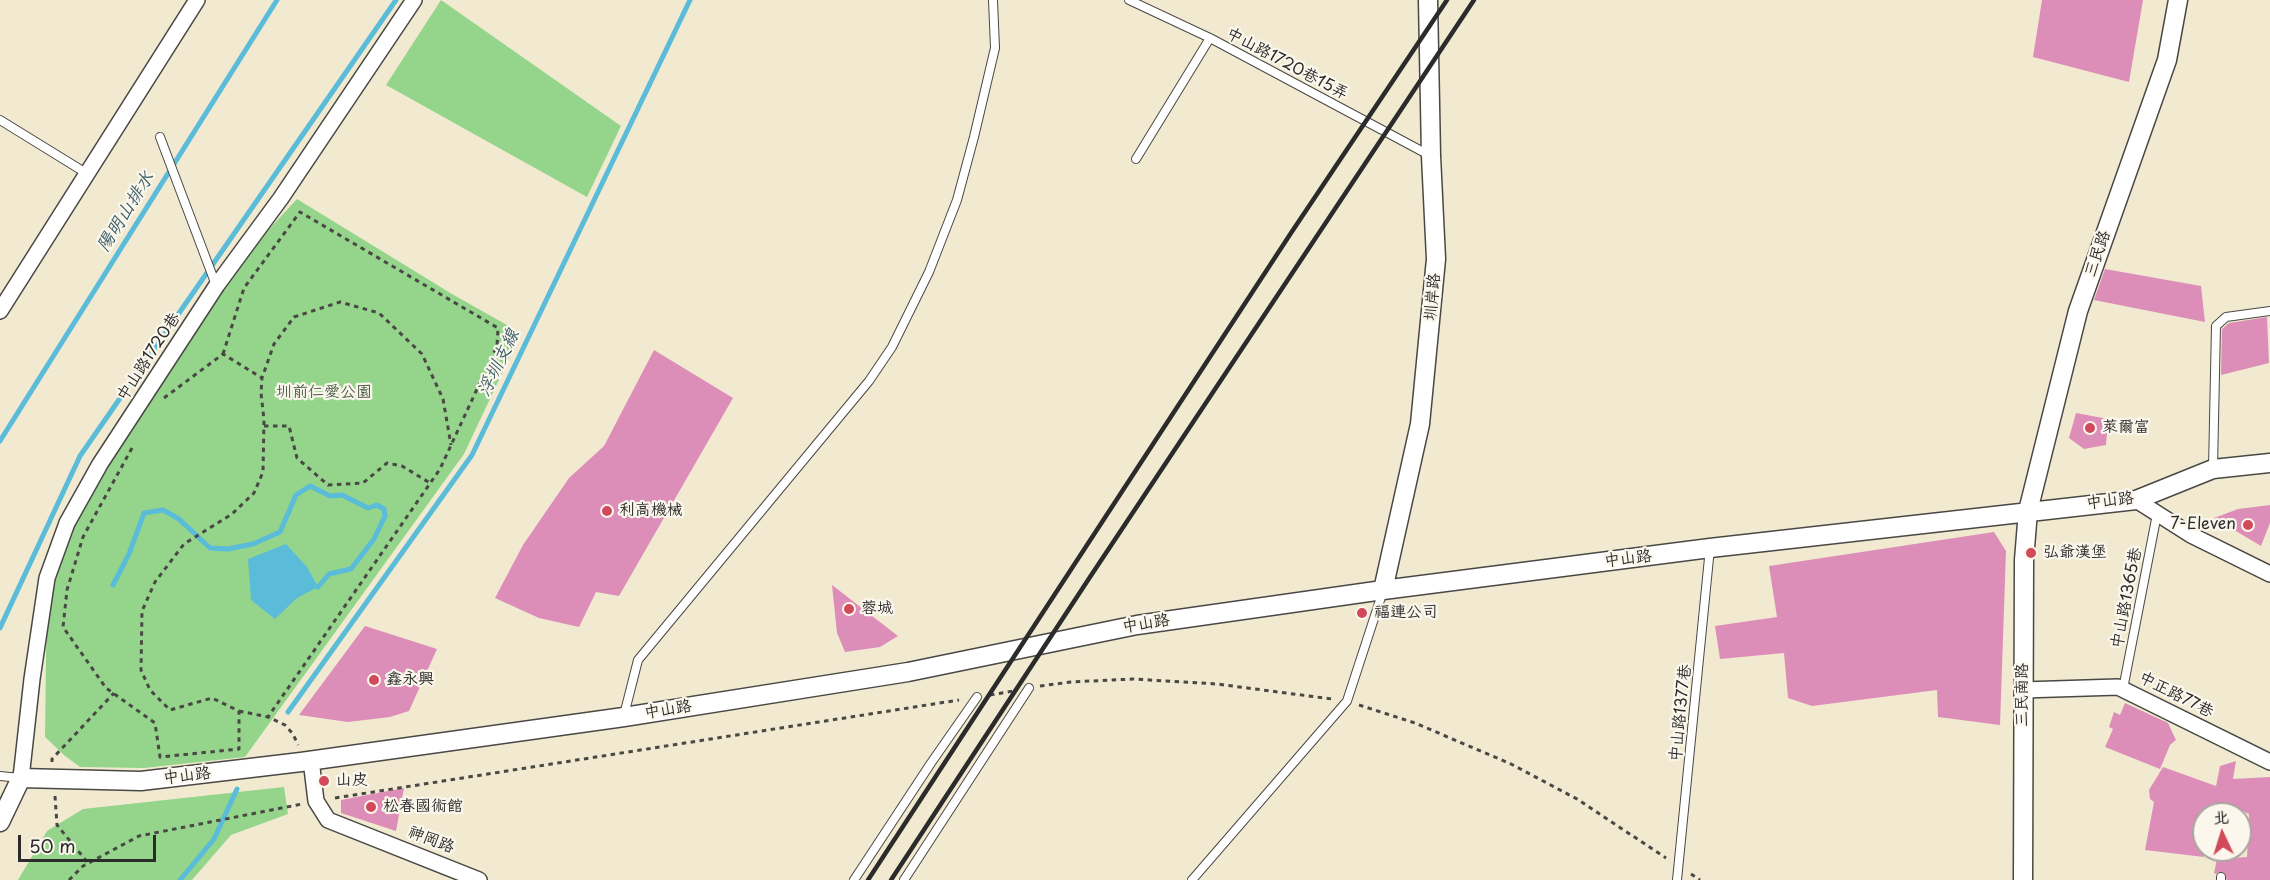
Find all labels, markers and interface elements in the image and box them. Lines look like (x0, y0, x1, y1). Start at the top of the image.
street label: 中山路1720巷15弄 (1223, 24, 1351, 104)
water label: 陽明山排水 (93, 168, 159, 256)
street label: 三民路 (2081, 228, 2115, 280)
street label: 圳岸路 (1421, 272, 1445, 322)
street label: 中山路1720巷 (113, 309, 185, 405)
water label: 浮圳支線 (474, 326, 524, 400)
park label: 圳前仁愛公園 (276, 383, 372, 403)
place label: 萊爾富 (2102, 418, 2150, 438)
marker: 萊爾富 (2083, 421, 2097, 435)
street label: 中山路 (2085, 489, 2135, 513)
place label: 利高機械 (619, 501, 683, 521)
marker: 利高機械 (600, 504, 614, 518)
place label: 7-Eleven (2171, 515, 2236, 535)
marker: 7-Eleven (2241, 518, 2255, 532)
place label: 弘爺漢堡 (2043, 543, 2107, 563)
marker: 弘爺漢堡 (2024, 546, 2038, 560)
street label: 中山路1365巷 (2108, 546, 2146, 650)
street label: 中山路 (1603, 547, 1653, 571)
place label: 蓉城 (861, 599, 893, 619)
marker: 蓉城 (842, 602, 856, 616)
place label: 福連公司 (1374, 603, 1438, 623)
marker: 福連公司 (1355, 606, 1369, 620)
street label: 中山路 (1121, 611, 1171, 637)
street label: 中山路1377巷 (1666, 663, 1696, 763)
street label: 三民南路 (2013, 663, 2033, 727)
street label: 中正路77巷 (2135, 668, 2217, 722)
place label: 鑫永興 (386, 670, 434, 690)
marker: 鑫永興 (367, 673, 381, 687)
street label: 中山路 (643, 697, 693, 723)
street label: 中山路 (162, 764, 212, 788)
place label: 山皮 (336, 771, 368, 791)
marker: 山皮 (317, 774, 331, 788)
place label: 松春國術館 (383, 797, 463, 817)
marker: 松春國術館 (364, 800, 378, 814)
north arrow (2192, 802, 2252, 862)
text: 北 (2212, 804, 2230, 829)
street label: 神岡路 (405, 822, 457, 858)
scale bar (21, 823, 159, 861)
text: 50 m (29, 832, 76, 859)

